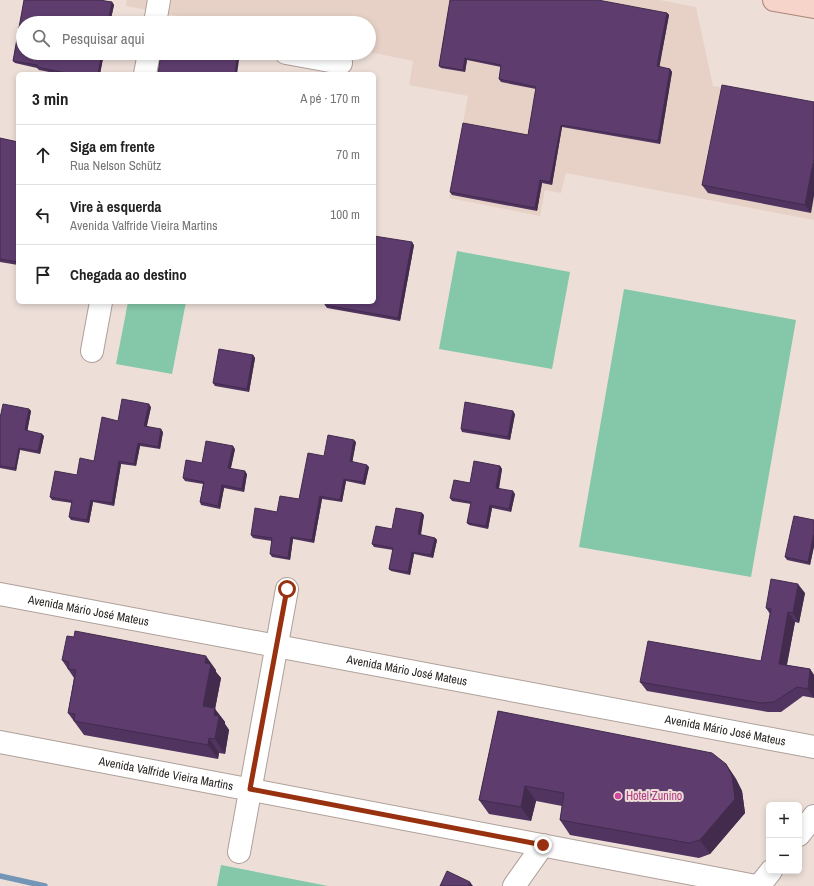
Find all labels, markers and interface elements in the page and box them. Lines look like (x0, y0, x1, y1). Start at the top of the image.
search box (16, 16, 376, 60)
icon: search (30, 27, 52, 49)
text: Pesquisar aqui (62, 28, 145, 49)
text: 3 min (32, 87, 68, 110)
text: A pé · 170 m (300, 90, 360, 107)
text: Siga em frente (70, 136, 155, 157)
icon: ahead (32, 144, 54, 166)
text: 70 m (336, 146, 360, 163)
text: Rua Nelson Schütz (70, 157, 161, 174)
text: Vire à esquerda (70, 196, 161, 217)
icon: left (32, 204, 54, 226)
text: 100 m (330, 206, 360, 223)
text: Avenida Valfride Vieira Martins (70, 217, 218, 234)
icon: arrive (32, 264, 54, 286)
text: Chegada ao destino (70, 264, 187, 285)
route start (278, 580, 296, 598)
street label: Avenida Mário José Mateus (26, 591, 150, 630)
street label: Avenida Mário José Mateus (344, 651, 469, 690)
street label: Avenida Mário José Mateus (663, 711, 787, 750)
street label: Avenida Valfride Vieira Martins (96, 753, 235, 794)
place label: Hotel Zunino (626, 788, 682, 804)
marker: Hotel Zunino (613, 791, 623, 801)
map controls (766, 802, 802, 874)
button: + (766, 802, 802, 838)
route end (534, 836, 552, 854)
button: − (766, 838, 802, 874)

